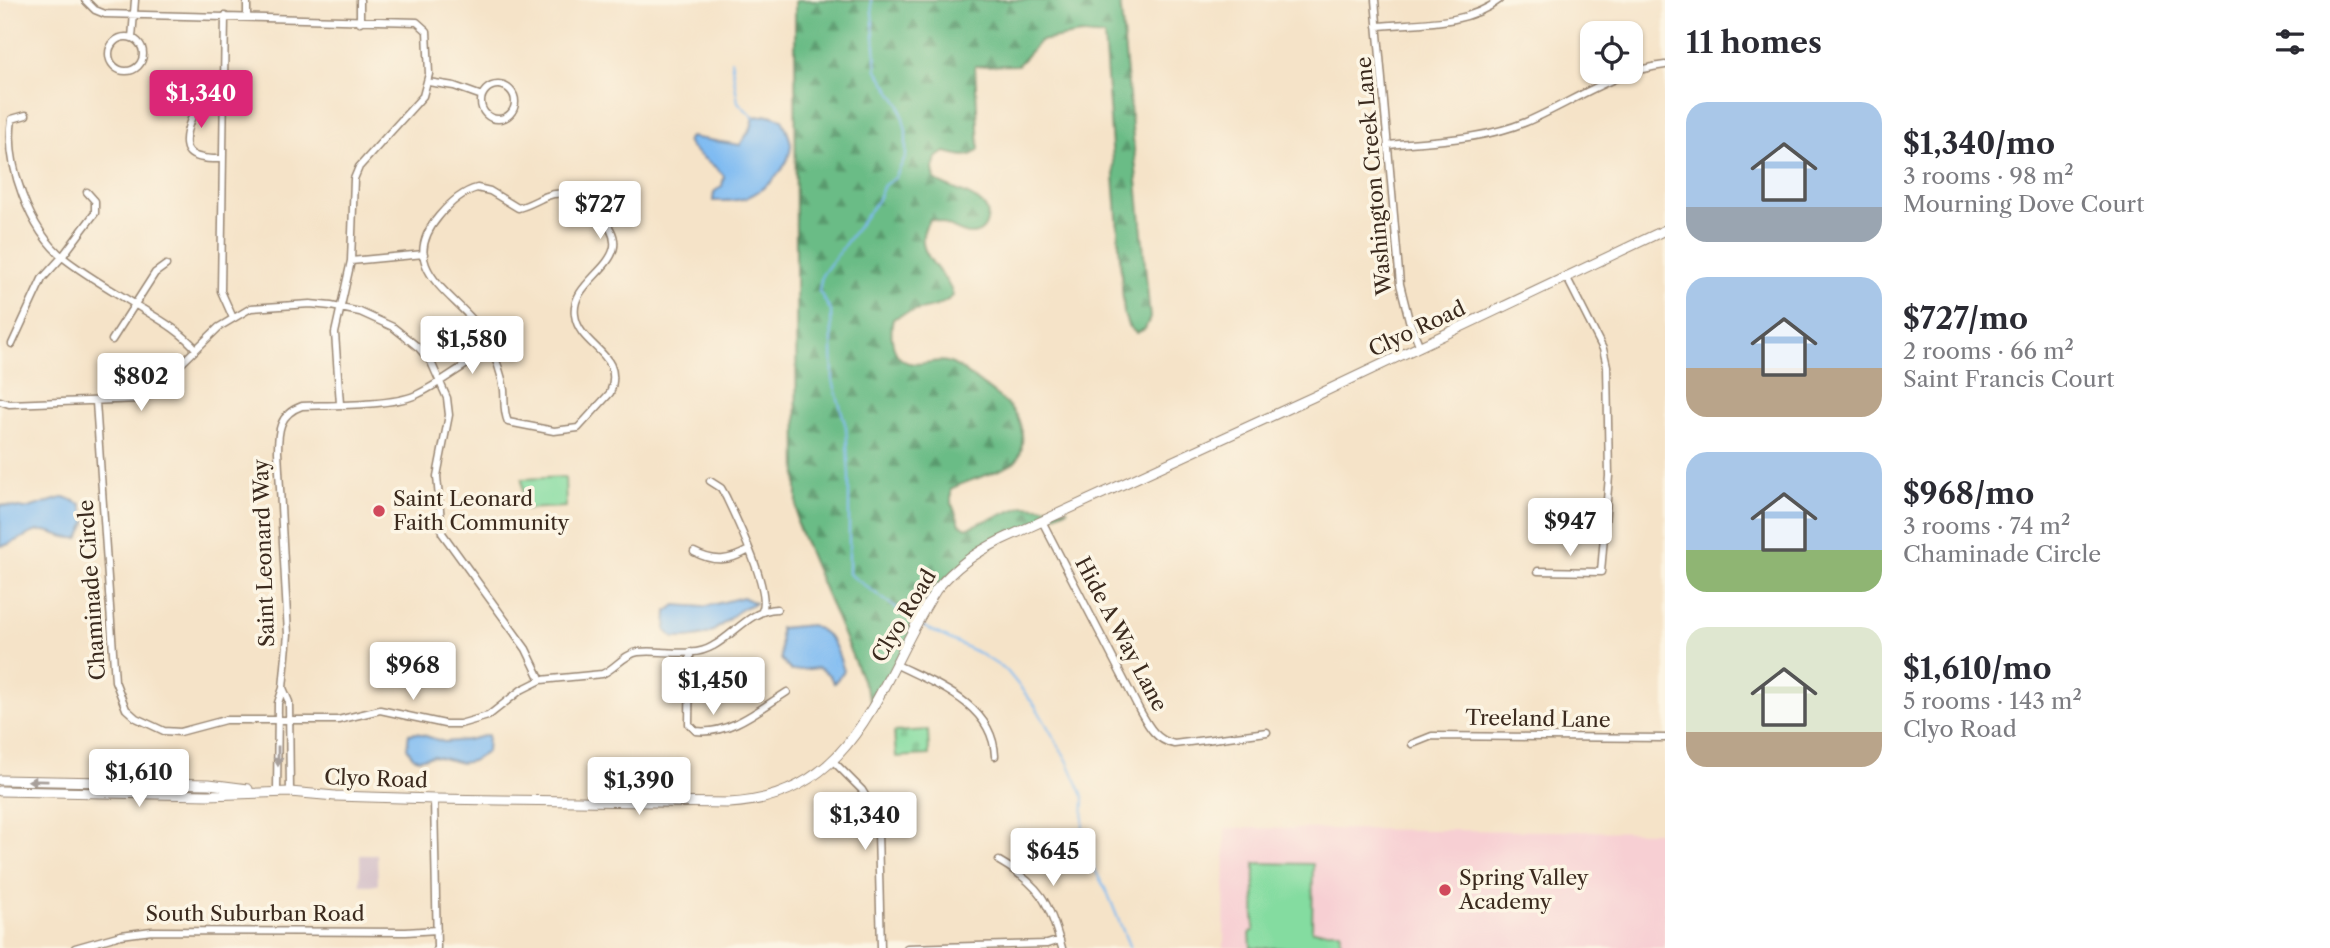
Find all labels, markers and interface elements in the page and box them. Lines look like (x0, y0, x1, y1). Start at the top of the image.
map controls (1580, 21, 1643, 84)
button: locate (1580, 21, 1643, 84)
icon: filters (2271, 23, 2309, 61)
text: 11 homes (1686, 24, 1822, 61)
street label: Washington Creek Lane (1351, 56, 1396, 297)
pin: $1,340 (144, 71, 258, 130)
text: $1,340 (166, 79, 236, 107)
text: $1,340/mo (1903, 125, 2055, 162)
icon: home (1742, 130, 1826, 214)
text: 3 rooms · 98 m² (1903, 162, 2074, 190)
pin: $727 (559, 182, 641, 241)
text: $727 (575, 190, 625, 218)
text: Mourning Dove Court (1903, 190, 2144, 218)
street label: Clyo Road (1364, 295, 1469, 362)
text: $727/mo (1903, 300, 2028, 337)
icon: home (1742, 305, 1826, 389)
pin: $1,580 (415, 316, 529, 376)
text: $1,580 (436, 325, 508, 353)
text: 2 rooms · 66 m² (1903, 337, 2074, 365)
pin: $802 (100, 354, 182, 413)
text: $802 (113, 362, 169, 390)
text: Saint Francis Court (1903, 365, 2114, 393)
street label: Saint Leonard Way (248, 458, 279, 648)
text: $968/mo (1903, 475, 2034, 512)
icon: home (1742, 480, 1826, 564)
place label: Saint Leonard Faith Community (393, 486, 570, 535)
pin: $947 (1529, 498, 1611, 558)
street label: Chaminade Circle (73, 499, 110, 681)
marker: Saint Leonard Faith Community (371, 503, 387, 519)
text: $947 (1544, 507, 1596, 535)
text: 3 rooms · 74 m² (1903, 512, 2070, 540)
text: Chaminade Circle (1903, 540, 2101, 568)
street label: Hide A Way Lane (1070, 552, 1173, 715)
street label: Clyo Road (866, 565, 941, 667)
pin: $968 (372, 642, 454, 702)
text: $1,610/mo (1903, 650, 2051, 687)
text: $968 (386, 651, 440, 679)
icon: home (1742, 655, 1826, 739)
pin: $1,450 (656, 658, 770, 717)
text: $1,450 (678, 666, 748, 694)
text: 5 rooms · 143 m² (1903, 687, 2082, 715)
street label: Treeland Lane (1465, 705, 1611, 732)
text: Clyo Road (1903, 715, 2017, 743)
one-way arrow (272, 745, 283, 767)
pin: $1,610 (82, 750, 196, 809)
text: $1,610 (105, 758, 173, 786)
pin: $1,390 (582, 758, 696, 817)
street label: Clyo Road (324, 764, 429, 793)
text: $1,390 (604, 766, 674, 794)
one-way arrow (27, 775, 49, 786)
pin: $1,340 (808, 792, 922, 852)
text: $1,340 (830, 801, 900, 829)
pin: $645 (1012, 828, 1094, 888)
text: $645 (1027, 837, 1079, 865)
place label: Spring Valley Academy (1458, 865, 1589, 914)
marker: Spring Valley Academy (1437, 882, 1453, 898)
street label: South Suburban Road (146, 901, 365, 926)

